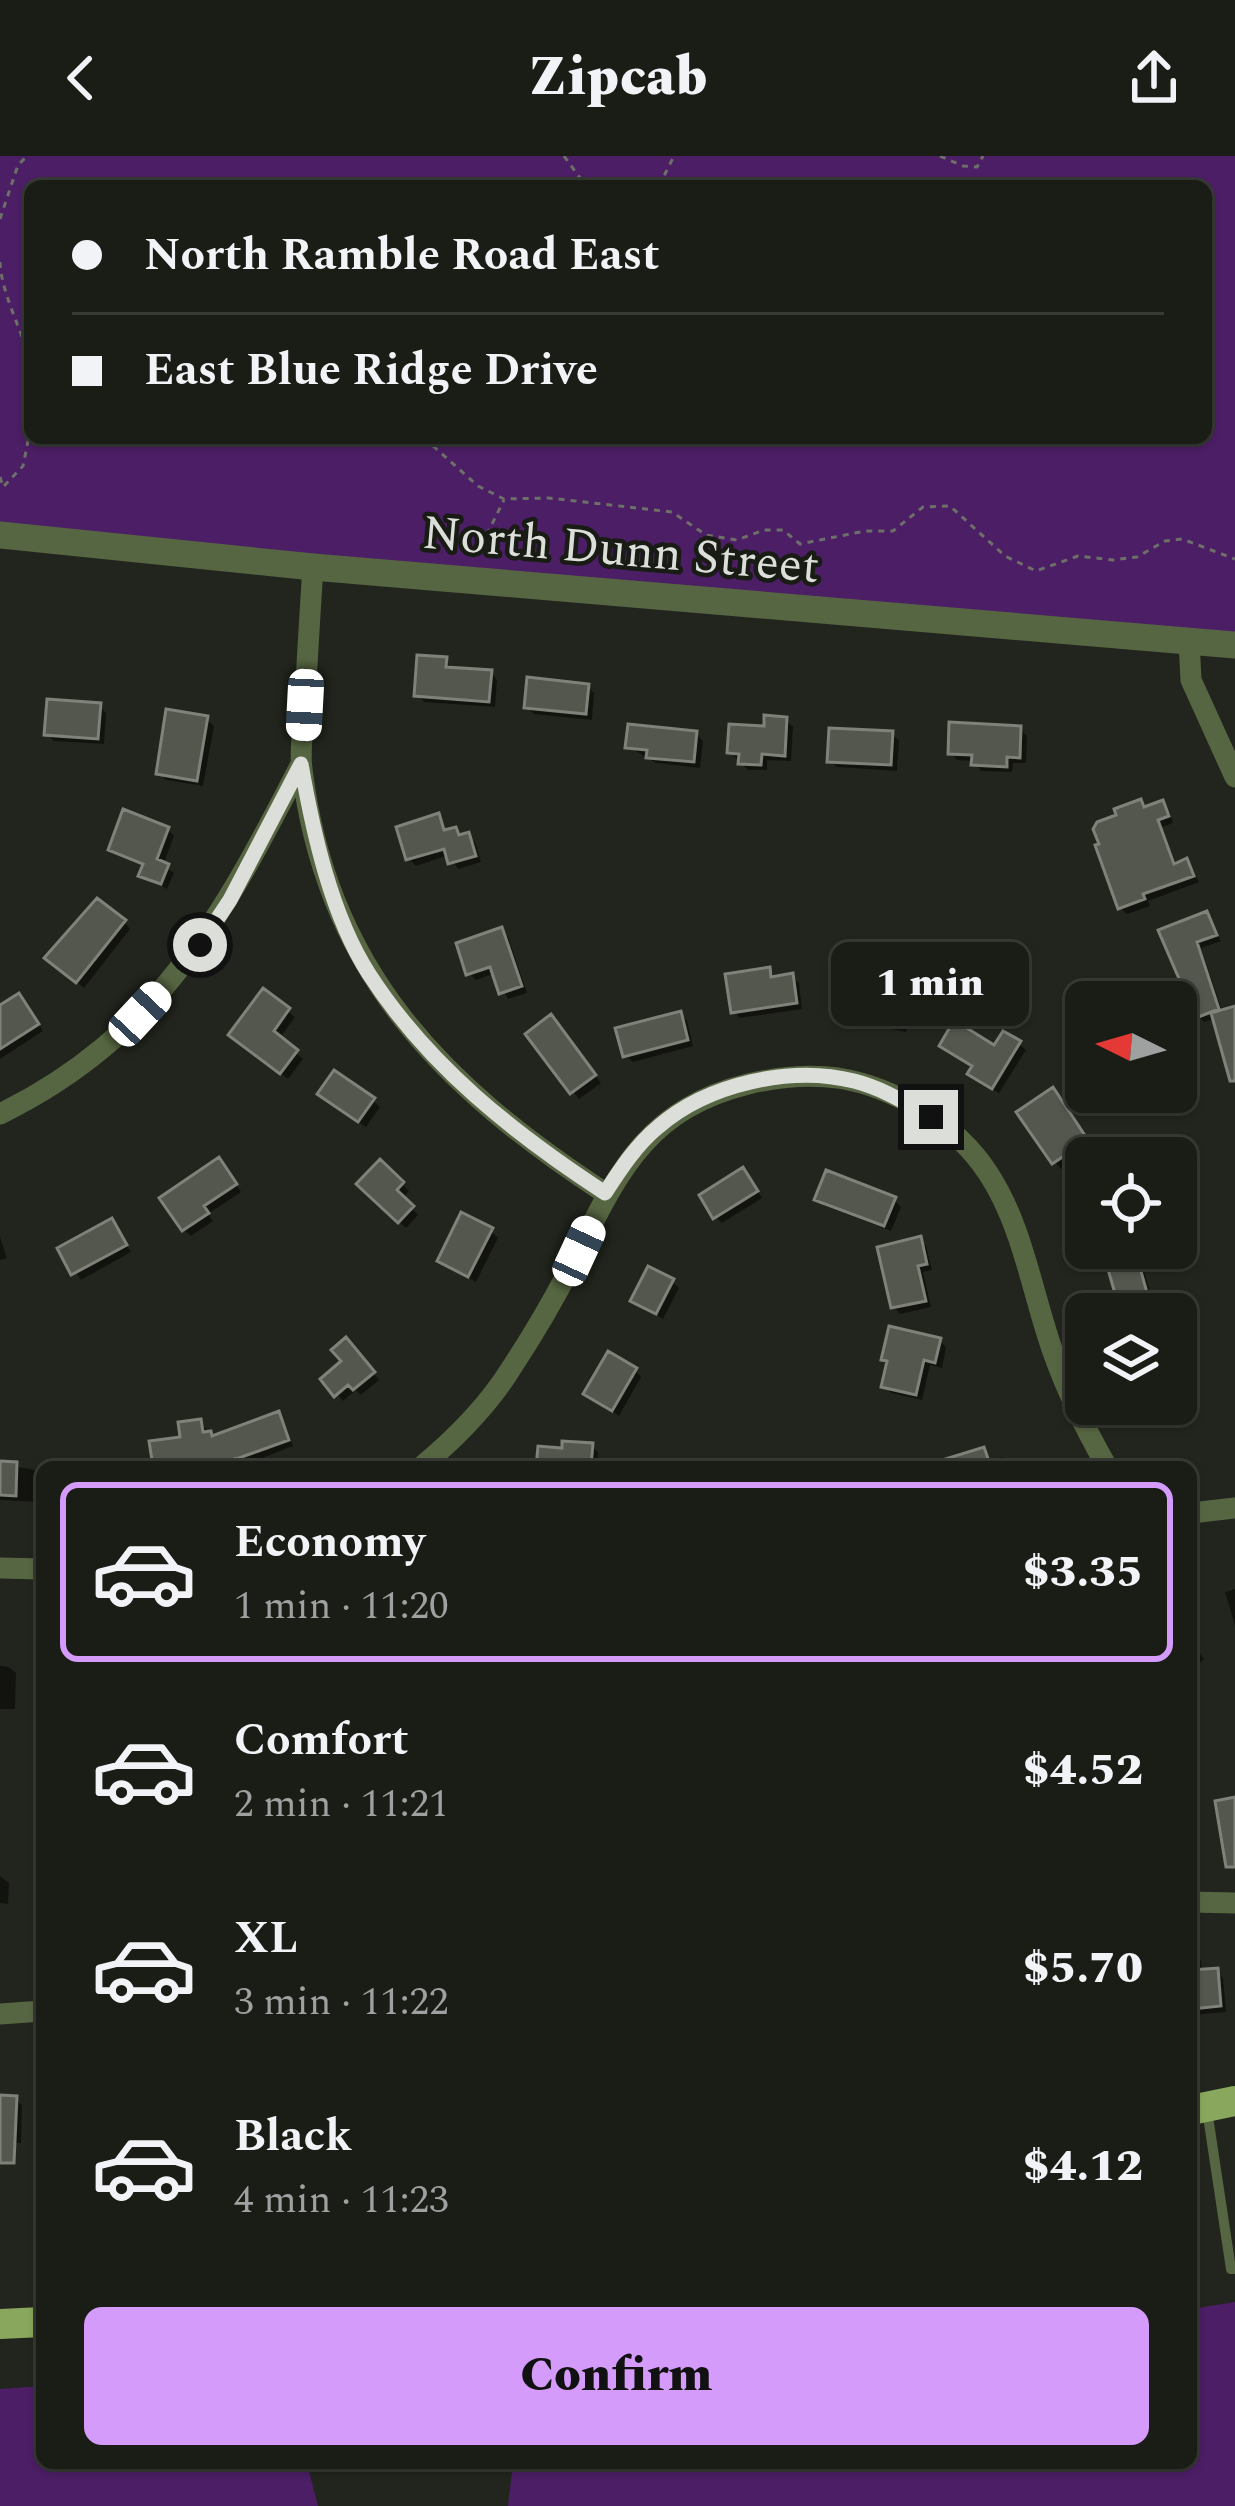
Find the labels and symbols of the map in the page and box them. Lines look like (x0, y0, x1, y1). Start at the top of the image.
street label: North Dunn Street (419, 497, 822, 604)
car (285, 668, 325, 742)
route start (173, 918, 227, 972)
callout: 1 min (832, 943, 1030, 1027)
car (102, 975, 178, 1053)
north arrow (1065, 981, 1197, 1113)
route end (904, 1090, 958, 1144)
car (547, 1211, 611, 1291)

